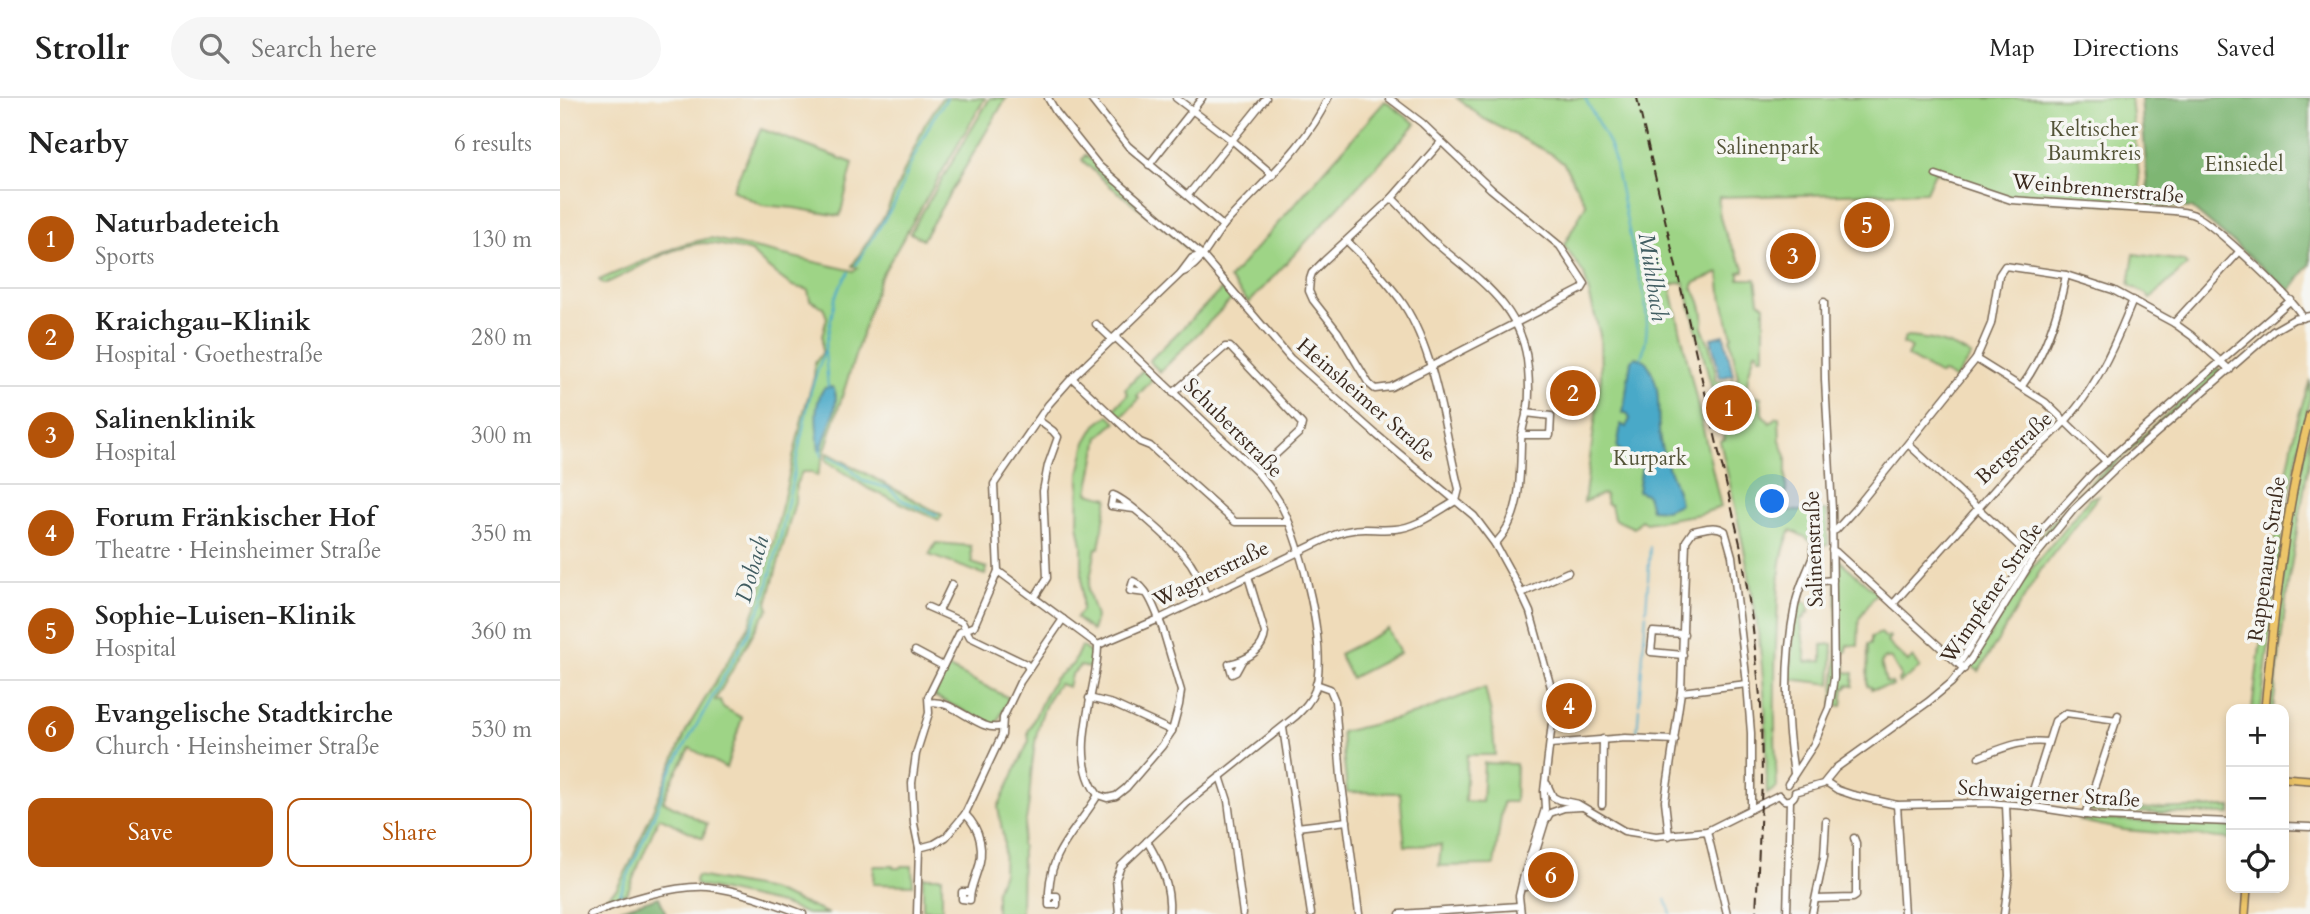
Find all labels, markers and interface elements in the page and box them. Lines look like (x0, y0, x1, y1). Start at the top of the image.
search box (171, 17, 661, 80)
text: Strollr (35, 26, 129, 71)
icon: search (195, 29, 233, 67)
text: Search here (251, 31, 377, 66)
text: Map (1989, 32, 2035, 65)
text: Directions (2073, 32, 2179, 65)
text: Saved (2217, 32, 2275, 65)
park label: Keltischer Baumkreis (2047, 115, 2141, 168)
text: Nearby (28, 123, 129, 164)
text: 6 results (454, 128, 532, 159)
park label: Salinenpark (1716, 133, 1820, 162)
park label: Einsiedel (2204, 150, 2284, 179)
street label: Weinbrennerstraße (2010, 167, 2185, 211)
pin: 5 (1844, 199, 1890, 251)
text: Naturbadeteich (95, 206, 280, 241)
text: 1 (45, 224, 57, 255)
text: 130 m (471, 224, 532, 255)
water label: Mühlbach (1631, 230, 1675, 324)
pin: 3 (1770, 230, 1816, 282)
text: Sports (95, 241, 155, 272)
text: Kraichgau-Klinik (95, 304, 311, 339)
text: 2 (45, 322, 57, 353)
text: 280 m (471, 322, 532, 353)
street label: Heinsheimer Straße (1290, 331, 1442, 469)
text: Hospital · Goethestraße (95, 339, 323, 370)
pin: 2 (1550, 367, 1596, 419)
street label: Schubertstraße (1177, 372, 1289, 484)
pin: 1 (1706, 382, 1752, 434)
text: Salinenklinik (95, 402, 256, 437)
street label: Bergstraße (1969, 405, 2059, 491)
text: 3 (45, 420, 57, 451)
text: 300 m (471, 420, 532, 451)
text: Hospital (95, 437, 176, 468)
park label: Kurpark (1613, 444, 1688, 473)
street label: Rappenauer Straße (2241, 474, 2293, 644)
your location (1755, 484, 1789, 518)
street label: Salinenstraße (1797, 490, 1831, 608)
text: Forum Fränkischer Hof (95, 500, 375, 535)
street label: Wimpfener Straße (1933, 517, 2050, 670)
text: 4 (45, 518, 57, 549)
text: 350 m (471, 518, 532, 549)
water label: Dobach (728, 532, 776, 606)
street label: Wagnerstraße (1147, 533, 1274, 615)
text: Theatre · Heinsheimer Straße (95, 535, 381, 566)
text: Sophie-Luisen-Klinik (95, 598, 356, 633)
text: 5 (45, 616, 57, 647)
text: 360 m (471, 616, 532, 647)
text: Hospital (95, 633, 176, 664)
pin: 4 (1546, 680, 1592, 732)
text: Evangelische Stadtkirche (95, 696, 394, 731)
map controls (2226, 704, 2289, 893)
button: + (2226, 704, 2289, 767)
text: 6 (45, 714, 57, 745)
text: 530 m (471, 714, 532, 745)
text: Church · Heinsheimer Straße (95, 731, 380, 762)
button: − (2226, 767, 2289, 830)
street label: Schwaigerner Straße (1957, 773, 2141, 815)
button: Save (28, 798, 273, 867)
button: Share (287, 798, 532, 867)
button: locate (2226, 830, 2289, 893)
pin: 6 (1528, 849, 1574, 901)

